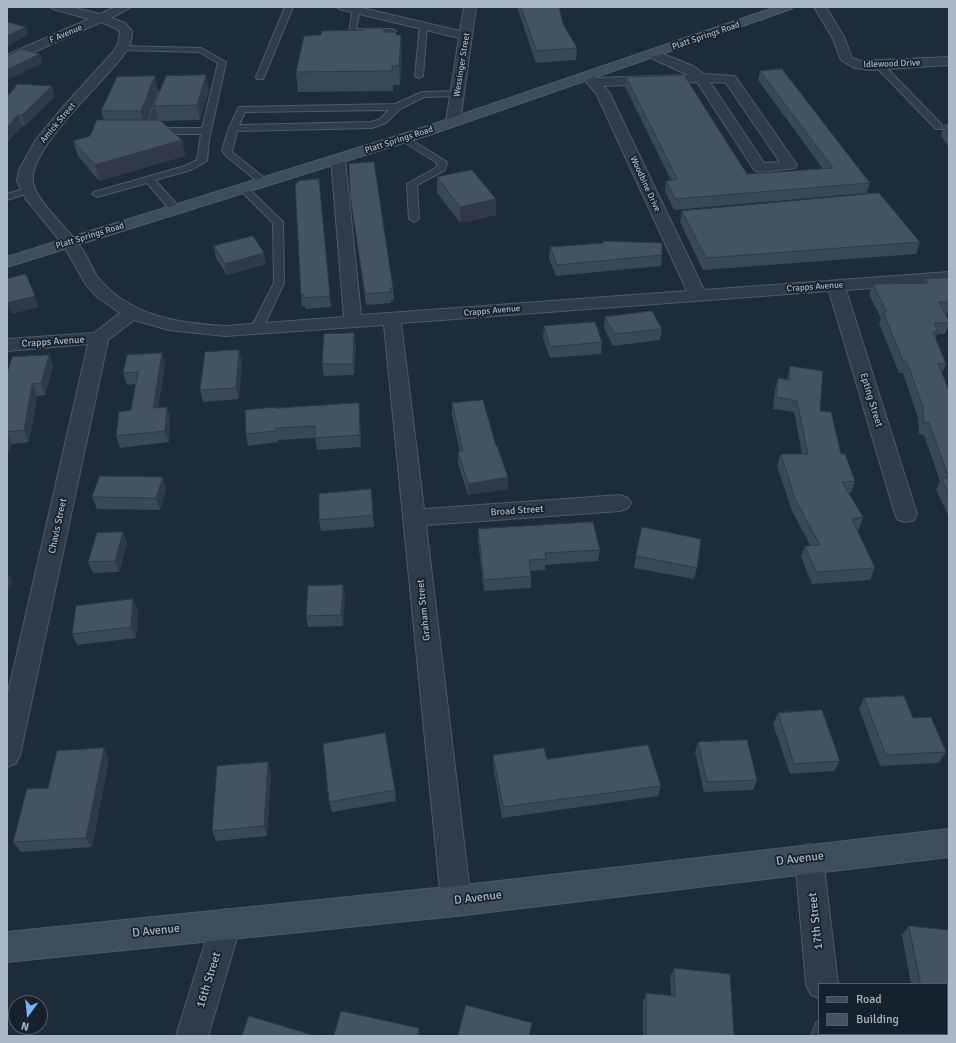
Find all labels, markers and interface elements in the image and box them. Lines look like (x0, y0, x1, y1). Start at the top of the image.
street label: Platt Springs Road (671, 19, 741, 53)
street label: F Avenue (48, 22, 84, 46)
street label: Wessinger Street (452, 32, 472, 98)
street label: Idlewood Drive (863, 58, 921, 70)
street label: Amick Street (38, 101, 78, 145)
street label: Platt Springs Road (364, 124, 434, 156)
street label: Woodbine Drive (627, 154, 663, 214)
street label: Platt Springs Road (54, 220, 126, 252)
street label: Crapps Avenue (786, 280, 844, 294)
street label: Crapps Avenue (463, 303, 521, 319)
street label: Crapps Avenue (21, 334, 85, 350)
street label: Epting Street (857, 371, 885, 429)
street label: Chavis Street (46, 497, 70, 555)
street label: Broad Street (490, 503, 544, 519)
street label: Graham Street (415, 579, 433, 641)
street label: D Avenue (775, 849, 825, 869)
street label: D Avenue (453, 888, 503, 908)
street label: 17th Street (806, 892, 826, 950)
street label: D Avenue (131, 921, 181, 941)
street label: 16th Street (194, 950, 224, 1010)
legend (818, 983, 948, 1035)
text: Road (856, 992, 882, 1007)
north arrow (8, 995, 48, 1035)
text: Building (856, 1012, 899, 1027)
text: N (20, 1019, 30, 1033)

